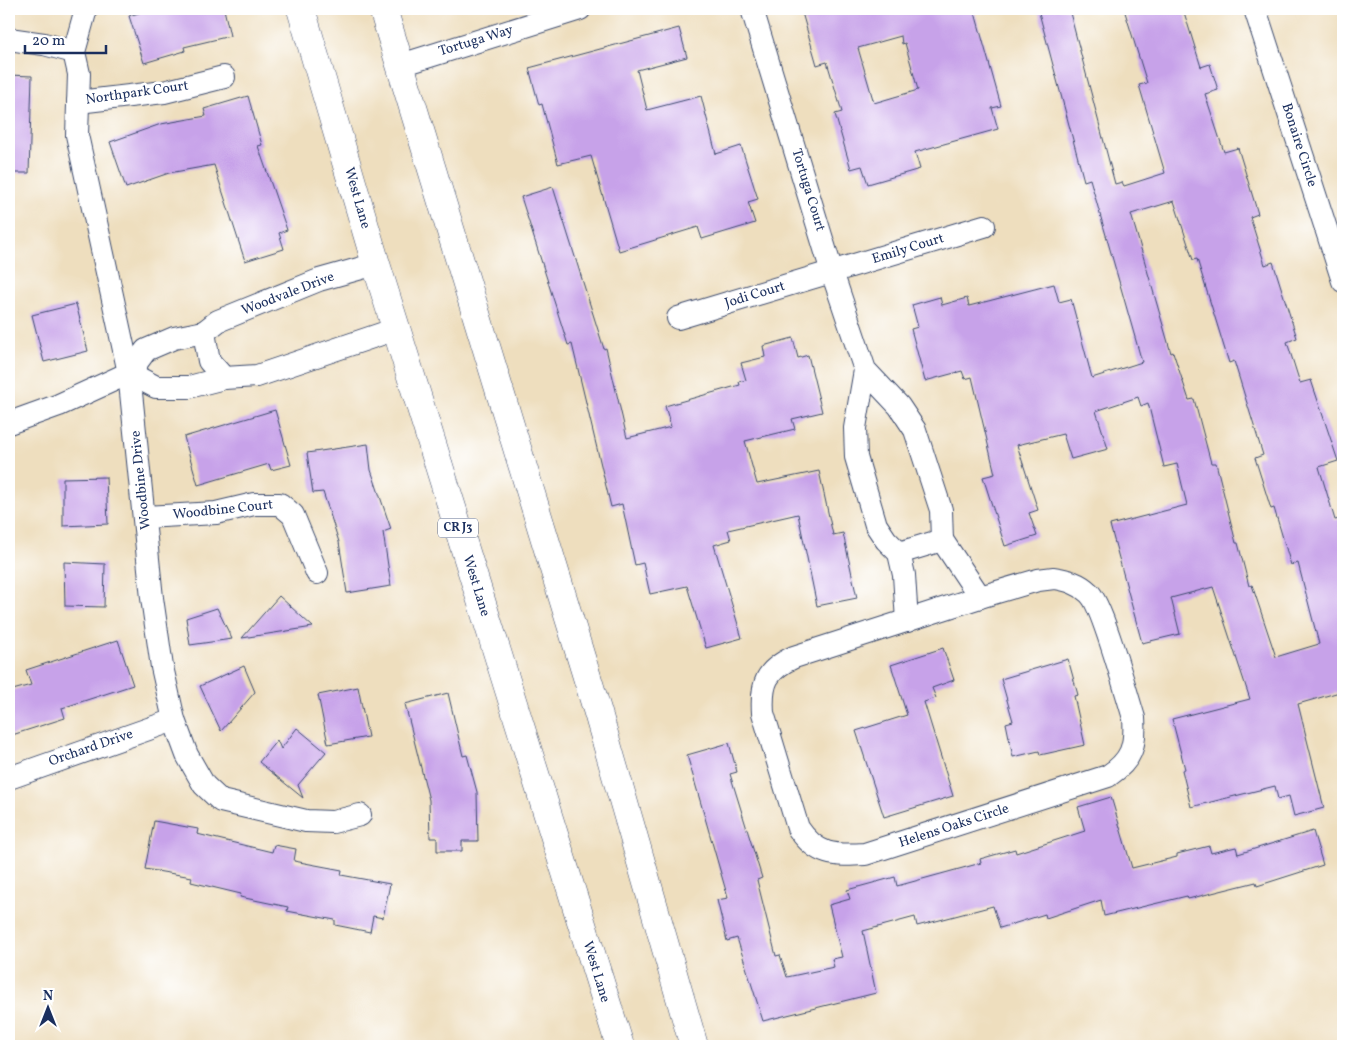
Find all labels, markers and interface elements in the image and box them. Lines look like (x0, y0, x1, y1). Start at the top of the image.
street label: Tortuga Way (436, 21, 516, 61)
scale bar (25, 22, 106, 54)
text: 20 m (32, 31, 65, 52)
street label: Northpark Court (84, 76, 190, 110)
street label: Bonaire Circle (1277, 101, 1322, 190)
street label: Tortuga Court (786, 146, 830, 234)
street label: West Lane (339, 165, 375, 231)
street label: Emily Court (870, 229, 946, 269)
street label: Woodvale Drive (239, 267, 337, 320)
street label: Jodi Court (722, 277, 788, 313)
street label: Woodbine Drive (126, 429, 156, 531)
street label: Woodbine Court (172, 495, 274, 525)
road number: CR J3 (438, 518, 478, 538)
street label: West Lane (458, 553, 494, 619)
street label: Orchard Drive (46, 725, 136, 771)
street label: Helens Oaks Circle (897, 799, 1012, 853)
street label: West Lane (578, 939, 614, 1005)
north arrow (22, 982, 72, 1032)
text: N (43, 987, 53, 1006)

